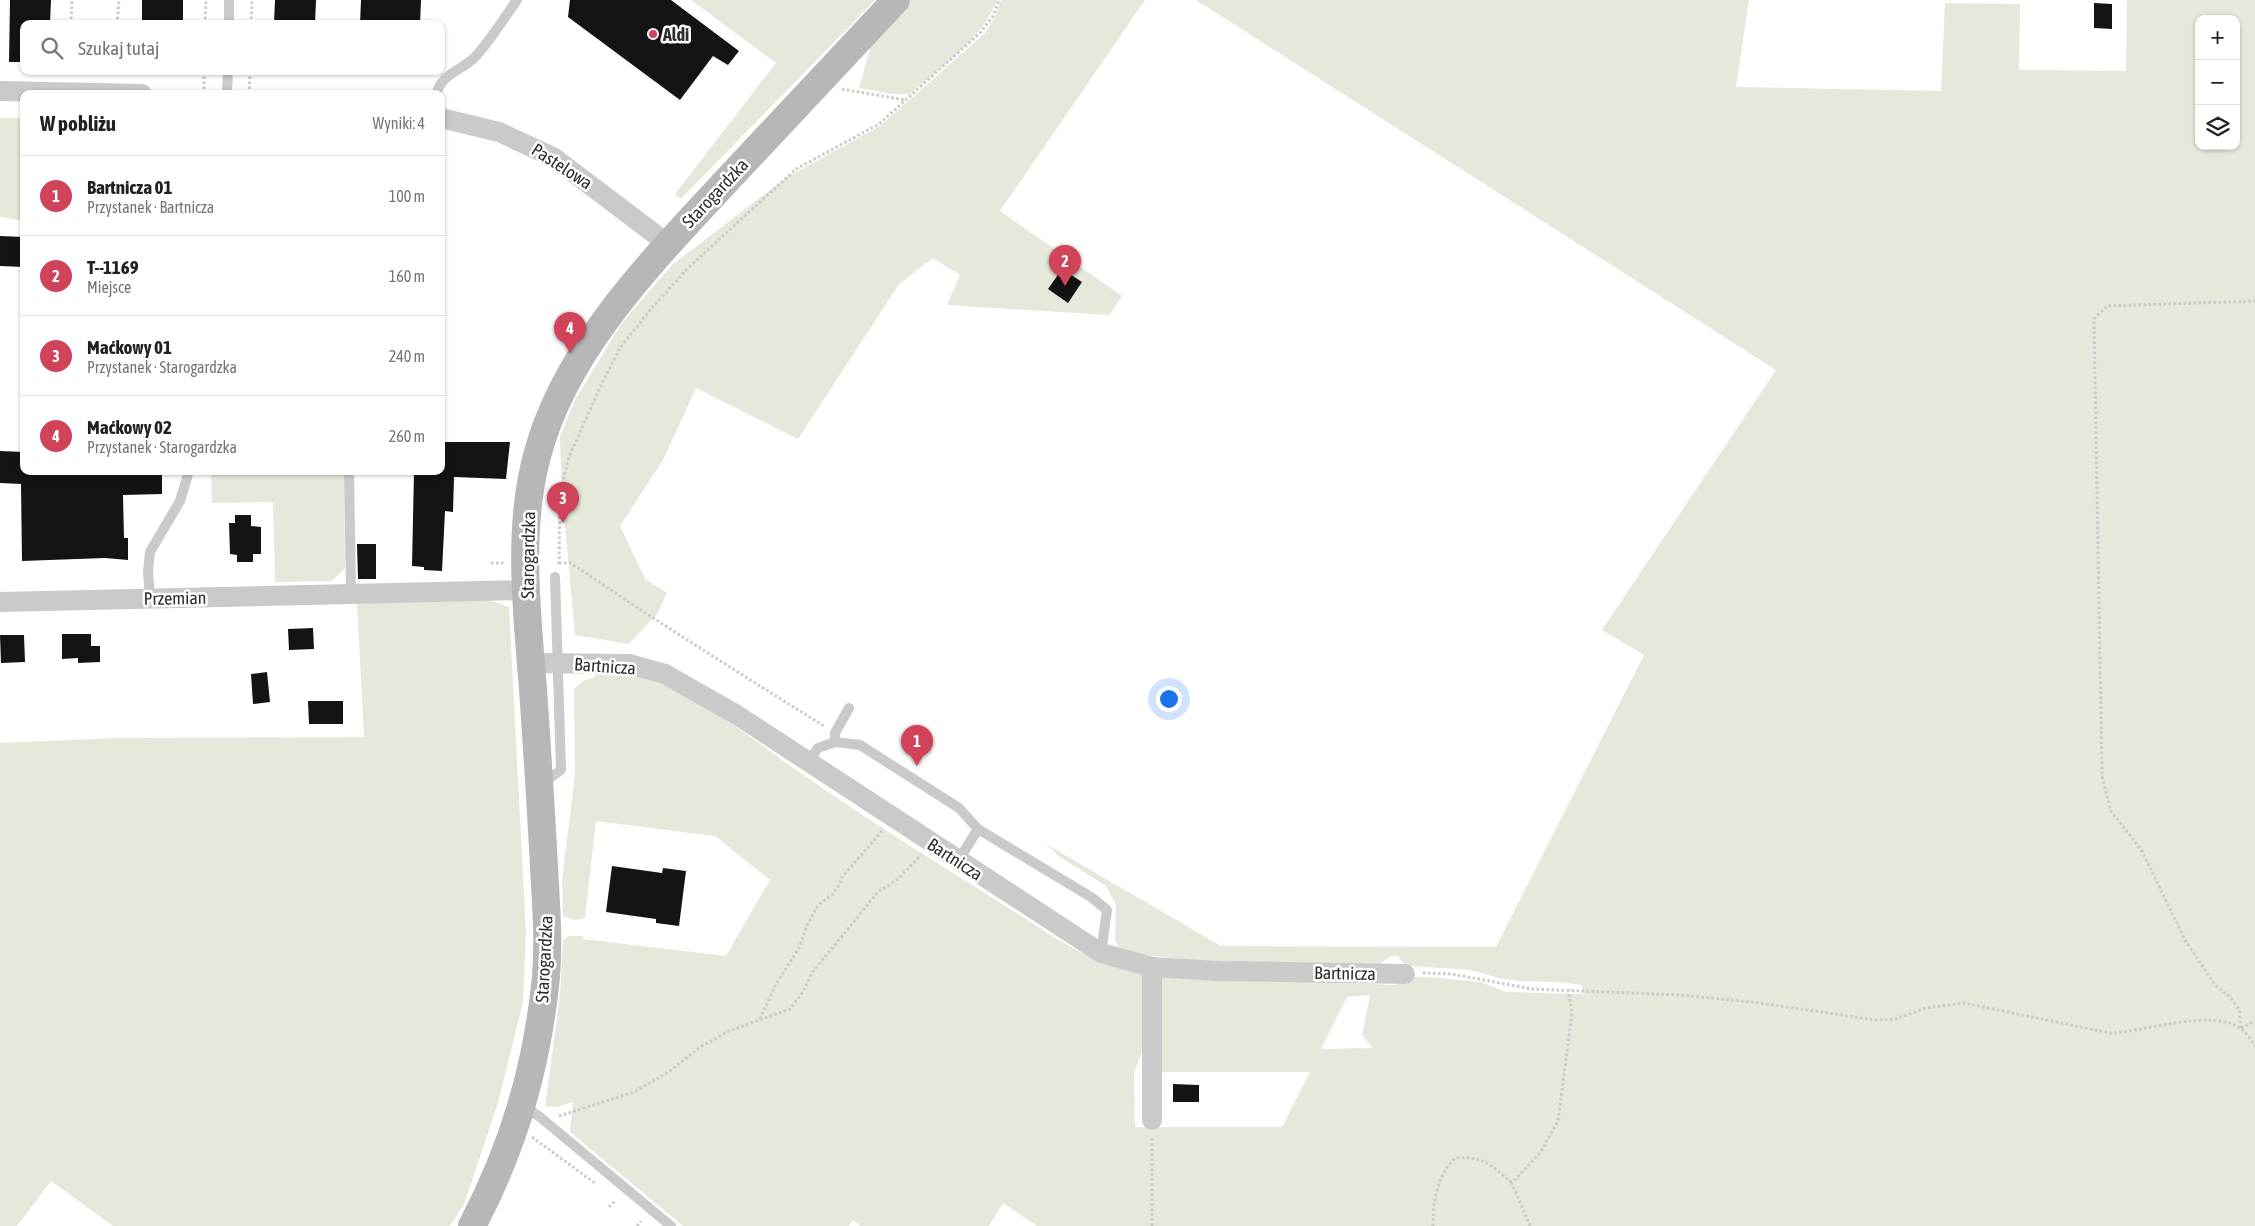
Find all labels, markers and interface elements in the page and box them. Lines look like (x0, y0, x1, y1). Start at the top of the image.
map controls (2195, 15, 2240, 150)
button: + (2195, 15, 2240, 60)
search box (20, 20, 445, 75)
place label: Aldi (662, 24, 689, 45)
marker: Aldi (647, 28, 659, 40)
icon: search (38, 34, 66, 62)
text: Szukaj tutaj (78, 37, 160, 59)
button: − (2195, 60, 2240, 105)
button: layers (2195, 105, 2240, 150)
text: W pobliżu (40, 111, 116, 135)
text: Wyniki: 4 (373, 114, 425, 132)
street label: Pastelowa (528, 139, 596, 193)
street label: Starogardzka (678, 154, 752, 232)
text: Bartnicza 01 (87, 176, 172, 198)
text: 1 (52, 187, 60, 205)
text: 100 m (389, 187, 425, 205)
text: Przystanek · Bartnicza (87, 198, 214, 216)
pin: 2 (1049, 245, 1081, 286)
text: T--1169 (87, 256, 139, 278)
text: 2 (52, 267, 60, 285)
text: 160 m (389, 267, 425, 285)
text: Miejsce (87, 278, 131, 296)
pin: 4 (554, 312, 586, 353)
text: Maćkowy 01 (87, 336, 172, 358)
text: 3 (52, 347, 60, 365)
text: 240 m (389, 347, 425, 365)
text: Przystanek · Starogardzka (87, 358, 237, 376)
text: Maćkowy 02 (87, 416, 172, 438)
text: 4 (52, 427, 60, 445)
text: 260 m (389, 427, 425, 445)
text: Przystanek · Starogardzka (87, 438, 237, 456)
pin: 3 (547, 482, 579, 523)
street label: Starogardzka (517, 511, 539, 599)
street label: Przemian (143, 587, 207, 609)
street label: Bartnicza (574, 653, 636, 679)
your location (1156, 686, 1182, 712)
pin: 1 (901, 725, 933, 766)
street label: Bartnicza (923, 833, 987, 885)
street label: Starogardzka (531, 915, 557, 1003)
street label: Bartnicza (1314, 962, 1376, 984)

